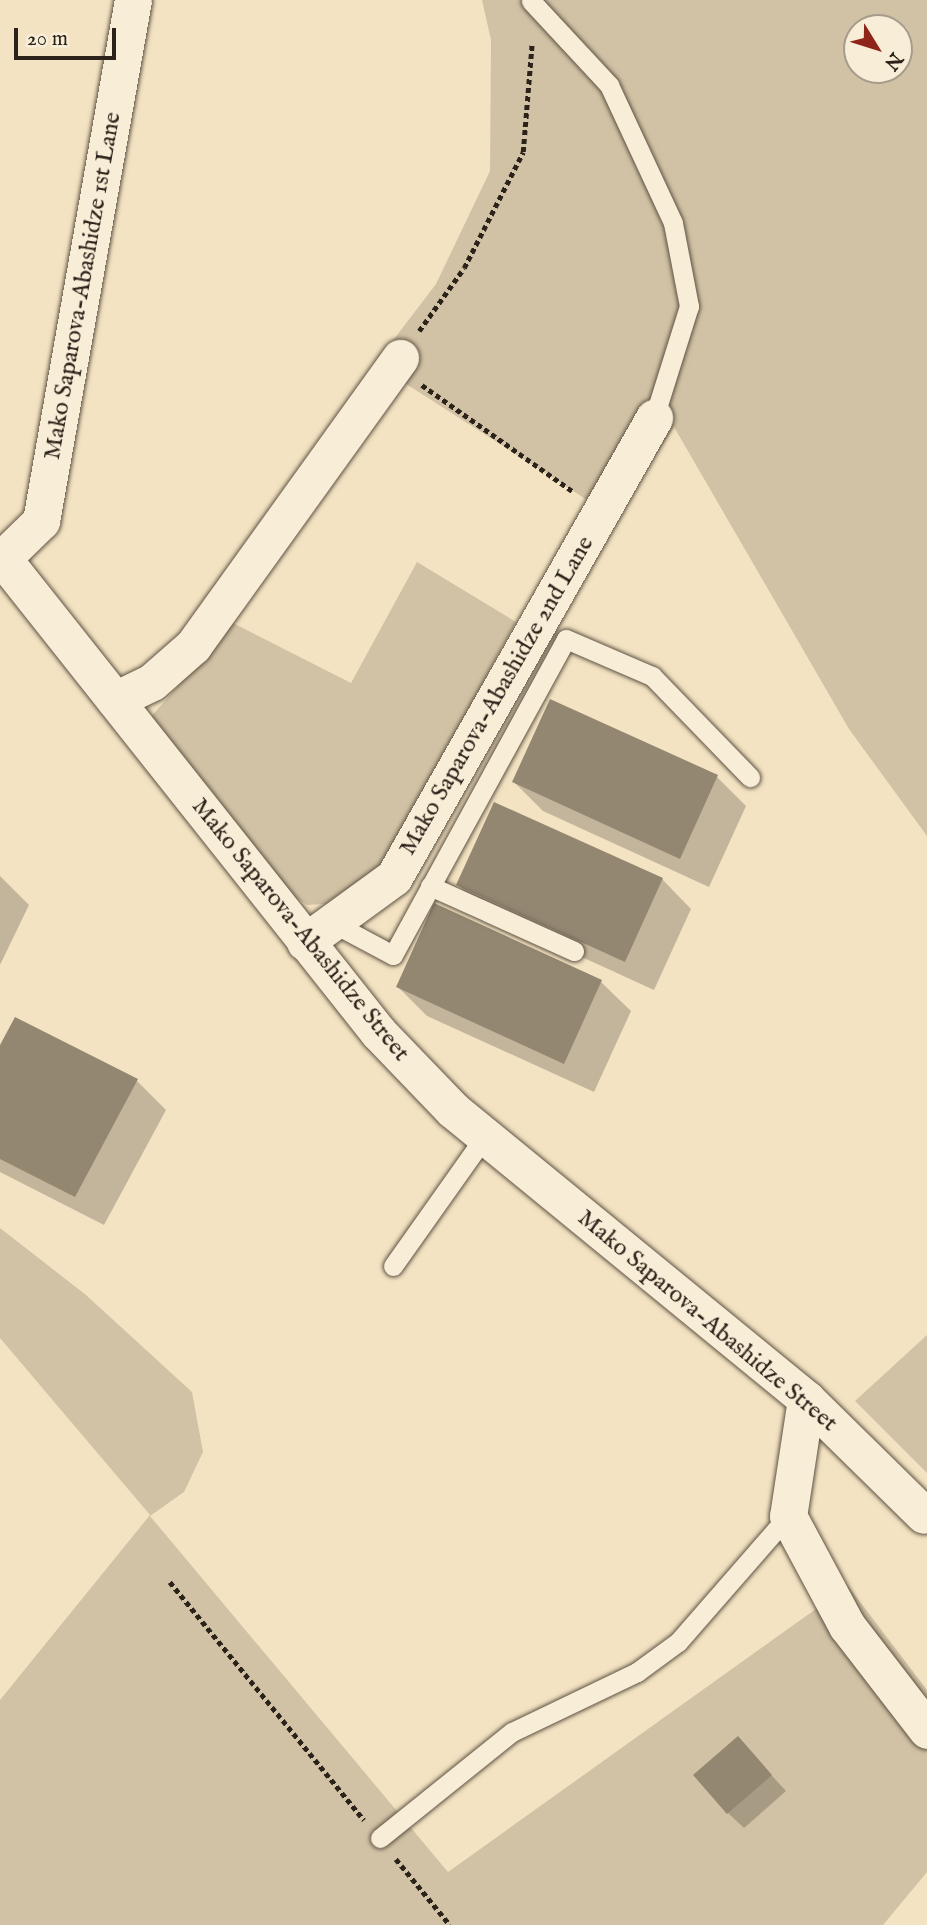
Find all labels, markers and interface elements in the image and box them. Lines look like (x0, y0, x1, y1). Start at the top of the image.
scale bar (18, 14, 119, 58)
north arrow (843, 14, 913, 84)
text: 20 m (27, 26, 68, 53)
text: N (878, 47, 907, 75)
street label: Mako Saparova-Abashidze 1st Lane (38, 110, 128, 462)
street label: Mako Saparova-Abashidze 2nd Lane (394, 531, 600, 861)
street label: Mako Saparova-Abashidze Street (185, 793, 415, 1067)
street label: Mako Saparova-Abashidze Street (571, 1204, 843, 1438)

